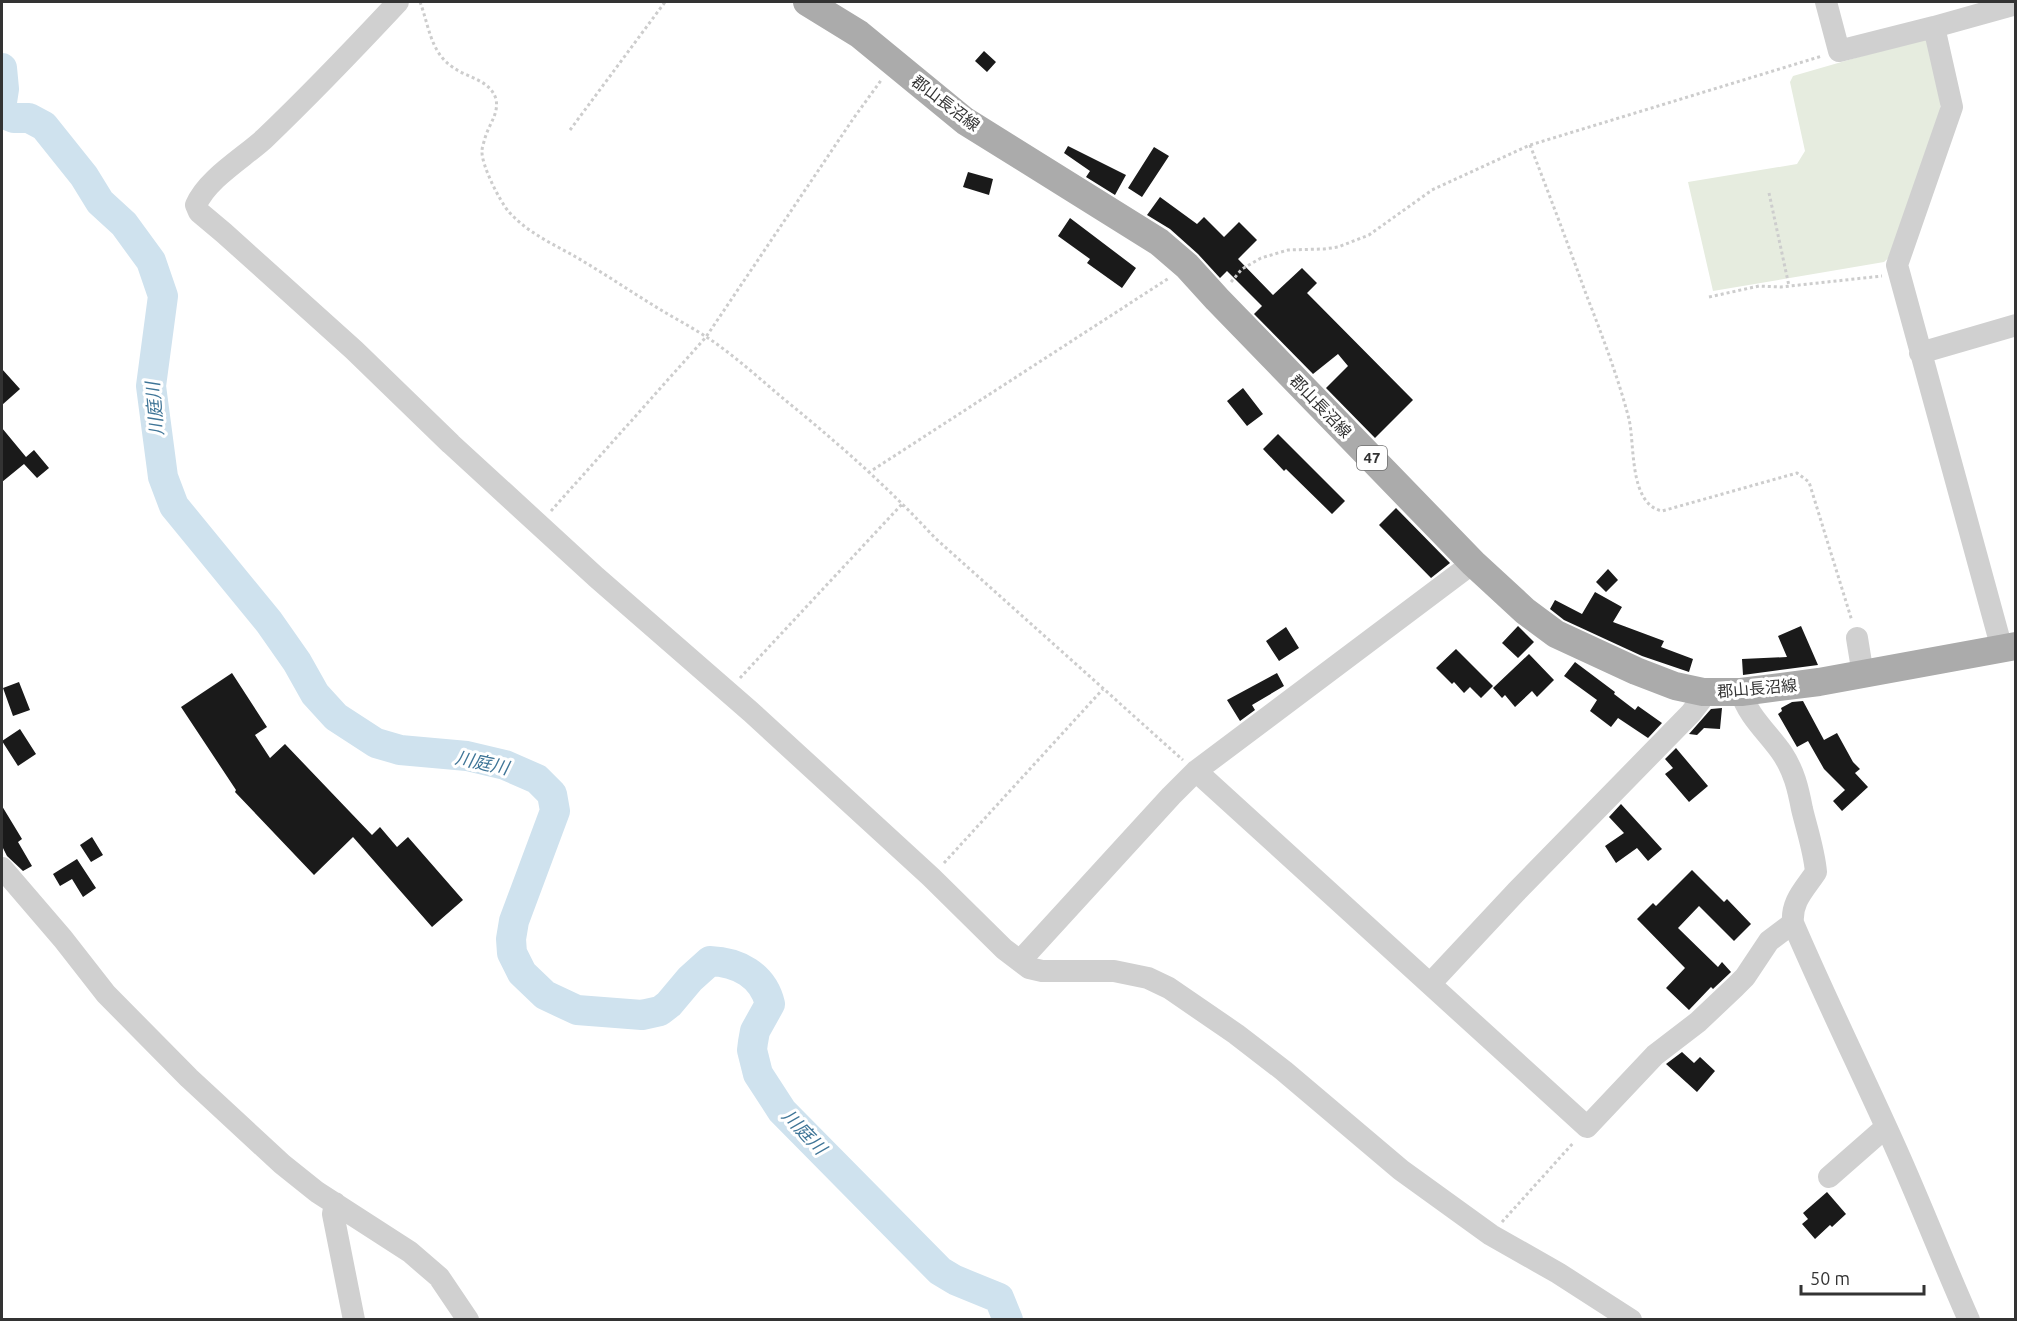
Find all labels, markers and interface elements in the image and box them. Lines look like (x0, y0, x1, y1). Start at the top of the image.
street label: 郡山長沼線 (909, 72, 983, 134)
street label: 郡山長沼線 (1287, 371, 1355, 441)
water label: 川庭川 (142, 379, 166, 437)
road number: 47 (1357, 446, 1387, 470)
street label: 郡山長沼線 (1716, 676, 1798, 700)
water label: 川庭川 (454, 747, 513, 778)
water label: 川庭川 (779, 1105, 832, 1159)
scale bar (1801, 1258, 1924, 1296)
text: 50 m (1810, 1268, 1850, 1288)

